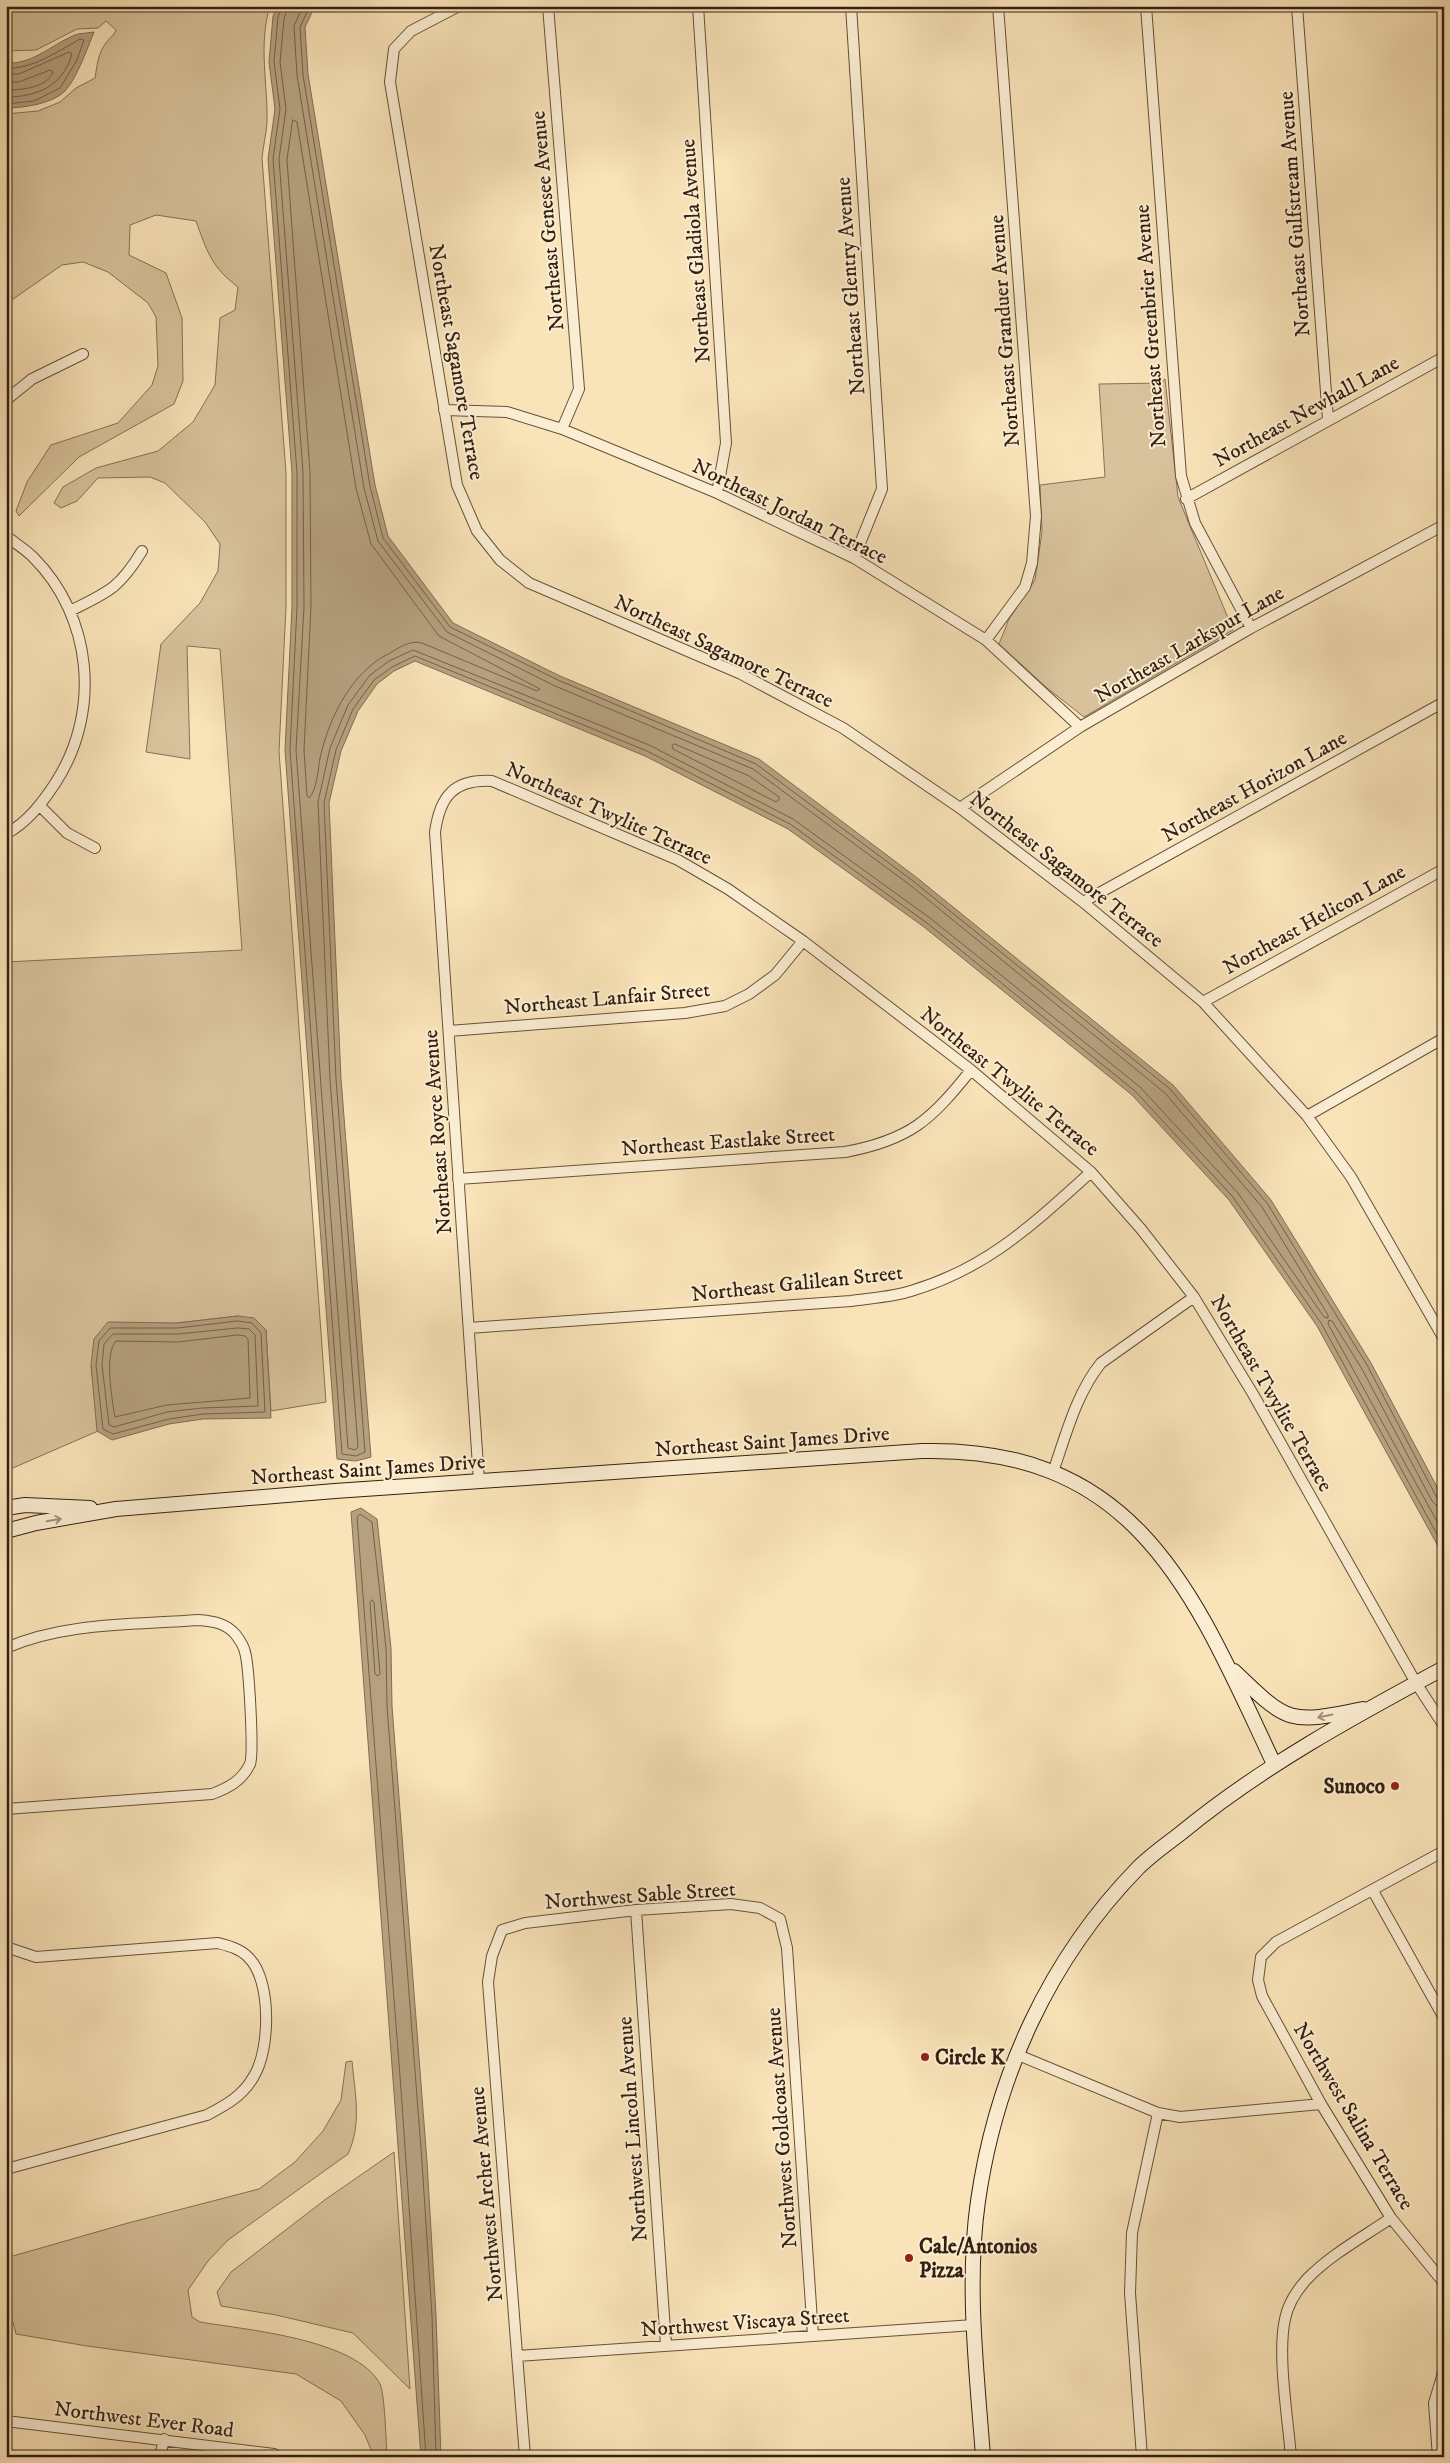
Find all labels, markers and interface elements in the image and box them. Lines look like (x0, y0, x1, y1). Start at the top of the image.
street label: Northeast Gulfstream Avenue (1273, 90, 1317, 338)
street label: Northeast Genesee Avenue (525, 110, 571, 332)
street label: Northeast Gladiola Avenue (675, 138, 717, 364)
street label: Northeast Glentry Avenue (830, 176, 872, 396)
street label: Northeast Greenbrier Avenue (1130, 203, 1172, 448)
street label: Northeast Granduer Avenue (984, 214, 1026, 448)
street label: Northeast Sagamore Terrace (422, 242, 490, 482)
street label: Northeast Newhall Lane (1209, 350, 1404, 474)
street label: Northeast Jordan Terrace (688, 453, 892, 571)
street label: Northeast Larkspur Lane (1090, 580, 1289, 710)
street label: Northeast Sagamore Terrace (610, 590, 838, 714)
street label: Northeast Horizon Lane (1157, 725, 1352, 849)
street label: Northeast Twylite Terrace (501, 757, 716, 871)
street label: Northeast Sagamore Terrace (964, 786, 1169, 954)
street label: Northeast Helicon Lane (1219, 859, 1410, 981)
street label: Northeast Lanfair Street (503, 977, 711, 1021)
street label: Northeast Twylite Terrace (915, 1002, 1104, 1162)
street label: Northeast Royce Avenue (418, 1028, 458, 1235)
street label: Northeast Eastlake Street (620, 1122, 836, 1162)
street label: Northeast Galilean Street (690, 1260, 904, 1308)
street label: Northeast Twylite Terrace (1204, 1290, 1338, 1497)
street label: Northeast Saint James Drive (654, 1421, 891, 1463)
street label: Northeast Saint James Drive (250, 1449, 487, 1491)
one-way arrow (45, 1514, 61, 1524)
one-way arrow (1318, 1712, 1334, 1722)
place label: Sunoco (1323, 1774, 1385, 1800)
marker: Sunoco (1389, 1780, 1401, 1792)
street label: Northwest Sable Street (544, 1876, 737, 1916)
street label: Northwest Goldcoast Avenue (761, 2006, 803, 2249)
street label: Northwest Lincoln Avenue (612, 2015, 654, 2242)
street label: Northwest Salina Terrace (1287, 2018, 1419, 2215)
place label: Circle K (935, 2045, 1007, 2071)
marker: Circle K (919, 2051, 931, 2063)
street label: Northwest Archer Avenue (465, 2085, 509, 2302)
place label: Cale/Antonios Pizza (919, 2234, 1037, 2284)
marker: Cale/Antonios Pizza (903, 2252, 915, 2264)
street label: Northwest Viscaya Street (640, 2303, 851, 2343)
street label: Northwest Ever Road (53, 2396, 236, 2444)

